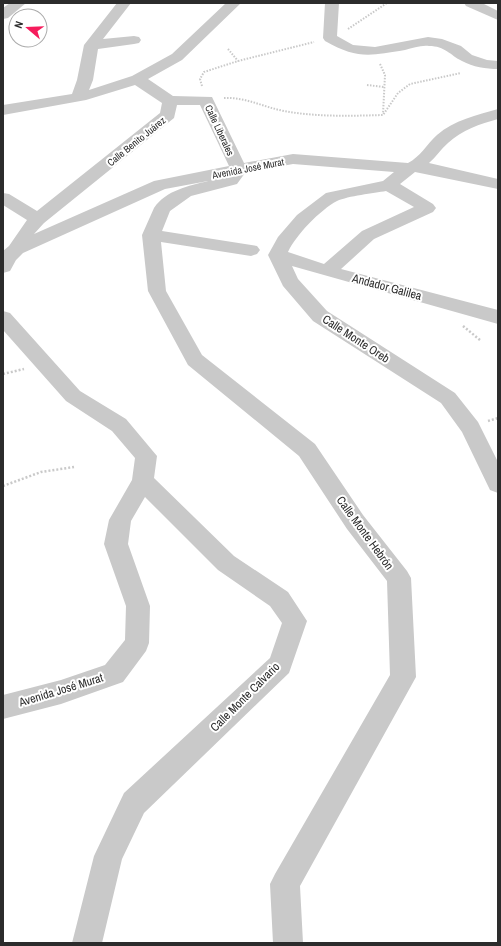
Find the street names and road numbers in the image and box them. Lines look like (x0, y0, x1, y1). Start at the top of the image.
street label: Calle Liberales (202, 103, 237, 158)
street label: Calle Benito Juárez (104, 114, 168, 169)
street label: Avenida José Murat (210, 155, 286, 182)
street label: Andador Galilea (350, 270, 424, 304)
street label: Calle Monte Oreb (319, 311, 393, 367)
street label: Calle Monte Hebrón (333, 493, 397, 573)
street label: Calle Monte Calvario (207, 659, 283, 735)
street label: Avenida José Murat (16, 670, 105, 711)

